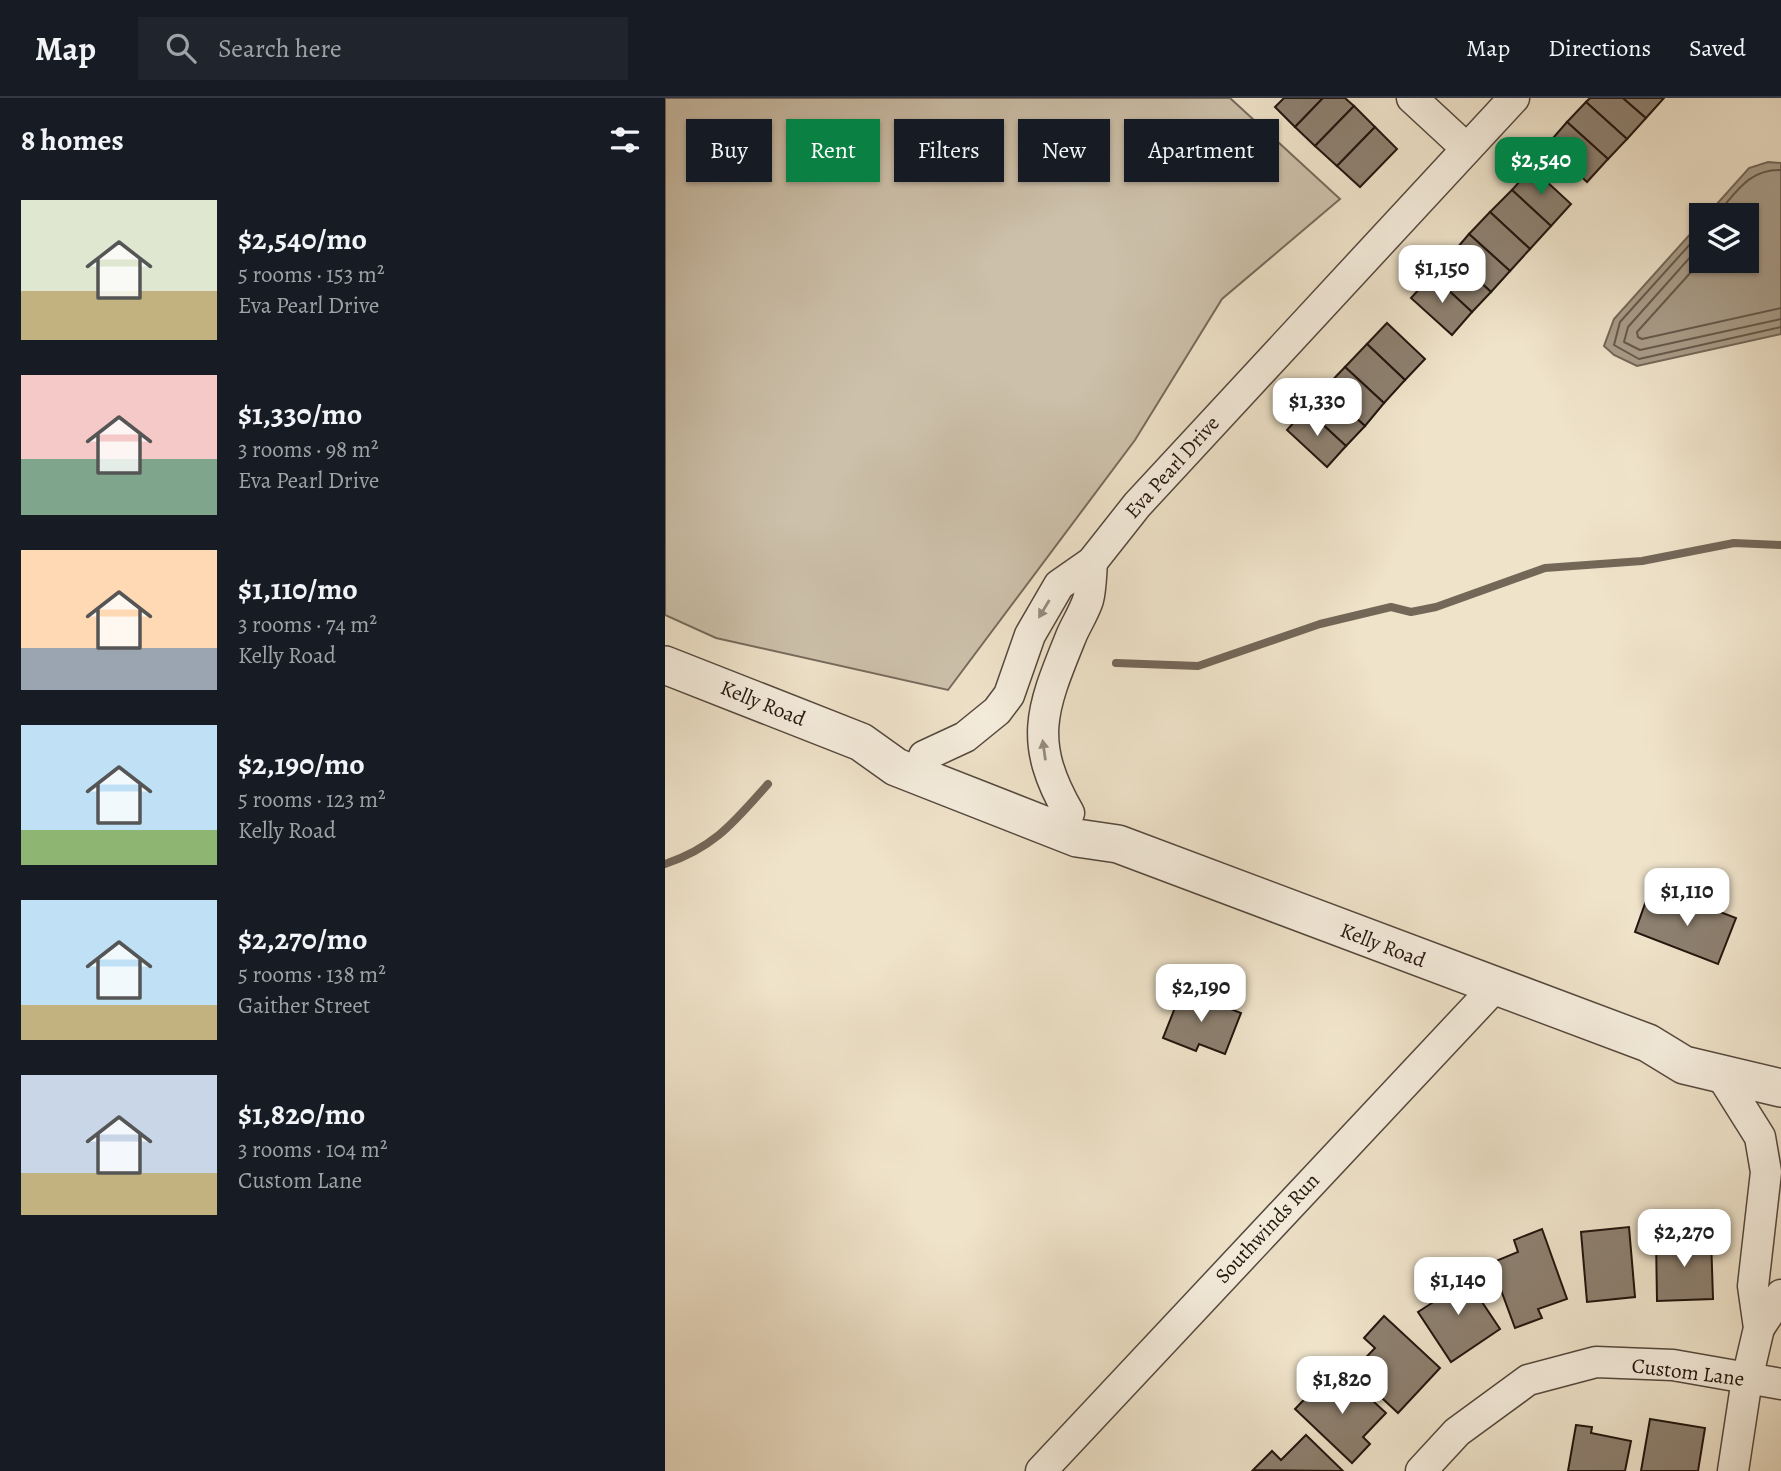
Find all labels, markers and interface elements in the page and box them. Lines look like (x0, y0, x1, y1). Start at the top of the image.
search box (138, 17, 628, 80)
text: Map (35, 26, 96, 71)
icon: search (162, 29, 200, 67)
text: Search here (218, 31, 342, 66)
text: Map (1466, 32, 1510, 64)
text: Directions (1548, 32, 1651, 64)
text: Saved (1689, 32, 1746, 64)
chip: Buy (686, 119, 772, 182)
chip: Rent (786, 119, 880, 182)
chip: Filters (894, 119, 1004, 182)
chip: New (1018, 119, 1110, 182)
chip: Apartment (1124, 119, 1279, 182)
text: 8 homes (21, 120, 124, 160)
icon: filters (606, 121, 644, 159)
pin: $2,540 (1484, 138, 1598, 197)
text: $2,540 (1511, 144, 1571, 175)
map controls (1689, 203, 1759, 273)
button: layers (1689, 203, 1759, 273)
text: $2,540/mo (238, 219, 367, 259)
icon: home (77, 228, 161, 312)
pin: $1,150 (1385, 246, 1499, 305)
text: $1,150 (1415, 252, 1469, 283)
text: 5 rooms · 153 m² (238, 259, 385, 290)
text: Eva Pearl Drive (238, 290, 379, 321)
pin: $1,330 (1260, 378, 1374, 438)
text: $1,330 (1289, 385, 1345, 416)
text: $1,330/mo (238, 394, 362, 434)
icon: home (77, 403, 161, 487)
street label: Eva Pearl Drive (1118, 410, 1226, 524)
text: 3 rooms · 98 m² (238, 434, 379, 465)
text: Eva Pearl Drive (238, 465, 379, 496)
text: $1,110/mo (238, 569, 358, 609)
icon: home (77, 578, 161, 662)
one-way arrow (1038, 600, 1050, 619)
text: 3 rooms · 74 m² (238, 609, 377, 640)
text: Kelly Road (238, 640, 336, 671)
street label: Kelly Road (716, 673, 810, 733)
one-way arrow (1039, 739, 1050, 761)
text: $2,190/mo (238, 744, 365, 784)
icon: home (77, 753, 161, 837)
text: 5 rooms · 123 m² (238, 784, 386, 815)
text: Kelly Road (238, 815, 336, 846)
pin: $1,110 (1630, 868, 1744, 928)
text: $1,110 (1660, 875, 1714, 906)
street label: Kelly Road (1336, 916, 1430, 974)
text: $2,270/mo (238, 919, 367, 959)
icon: home (77, 928, 161, 1012)
text: 5 rooms · 138 m² (238, 959, 386, 990)
pin: $2,190 (1144, 964, 1258, 1024)
text: $2,190 (1172, 971, 1230, 1002)
text: Gaither Street (238, 990, 370, 1021)
text: $1,820/mo (238, 1094, 365, 1134)
icon: home (77, 1103, 161, 1187)
text: 3 rooms · 104 m² (238, 1134, 387, 1165)
text: Custom Lane (238, 1165, 362, 1196)
street label: Southwinds Run (1209, 1167, 1325, 1289)
pin: $2,270 (1627, 1210, 1741, 1269)
text: $2,270 (1654, 1216, 1714, 1247)
pin: $1,140 (1401, 1258, 1515, 1317)
text: $1,140 (1430, 1264, 1486, 1295)
street label: Custom Lane (1630, 1351, 1746, 1393)
pin: $1,820 (1285, 1356, 1399, 1416)
text: $1,820 (1313, 1363, 1371, 1394)

